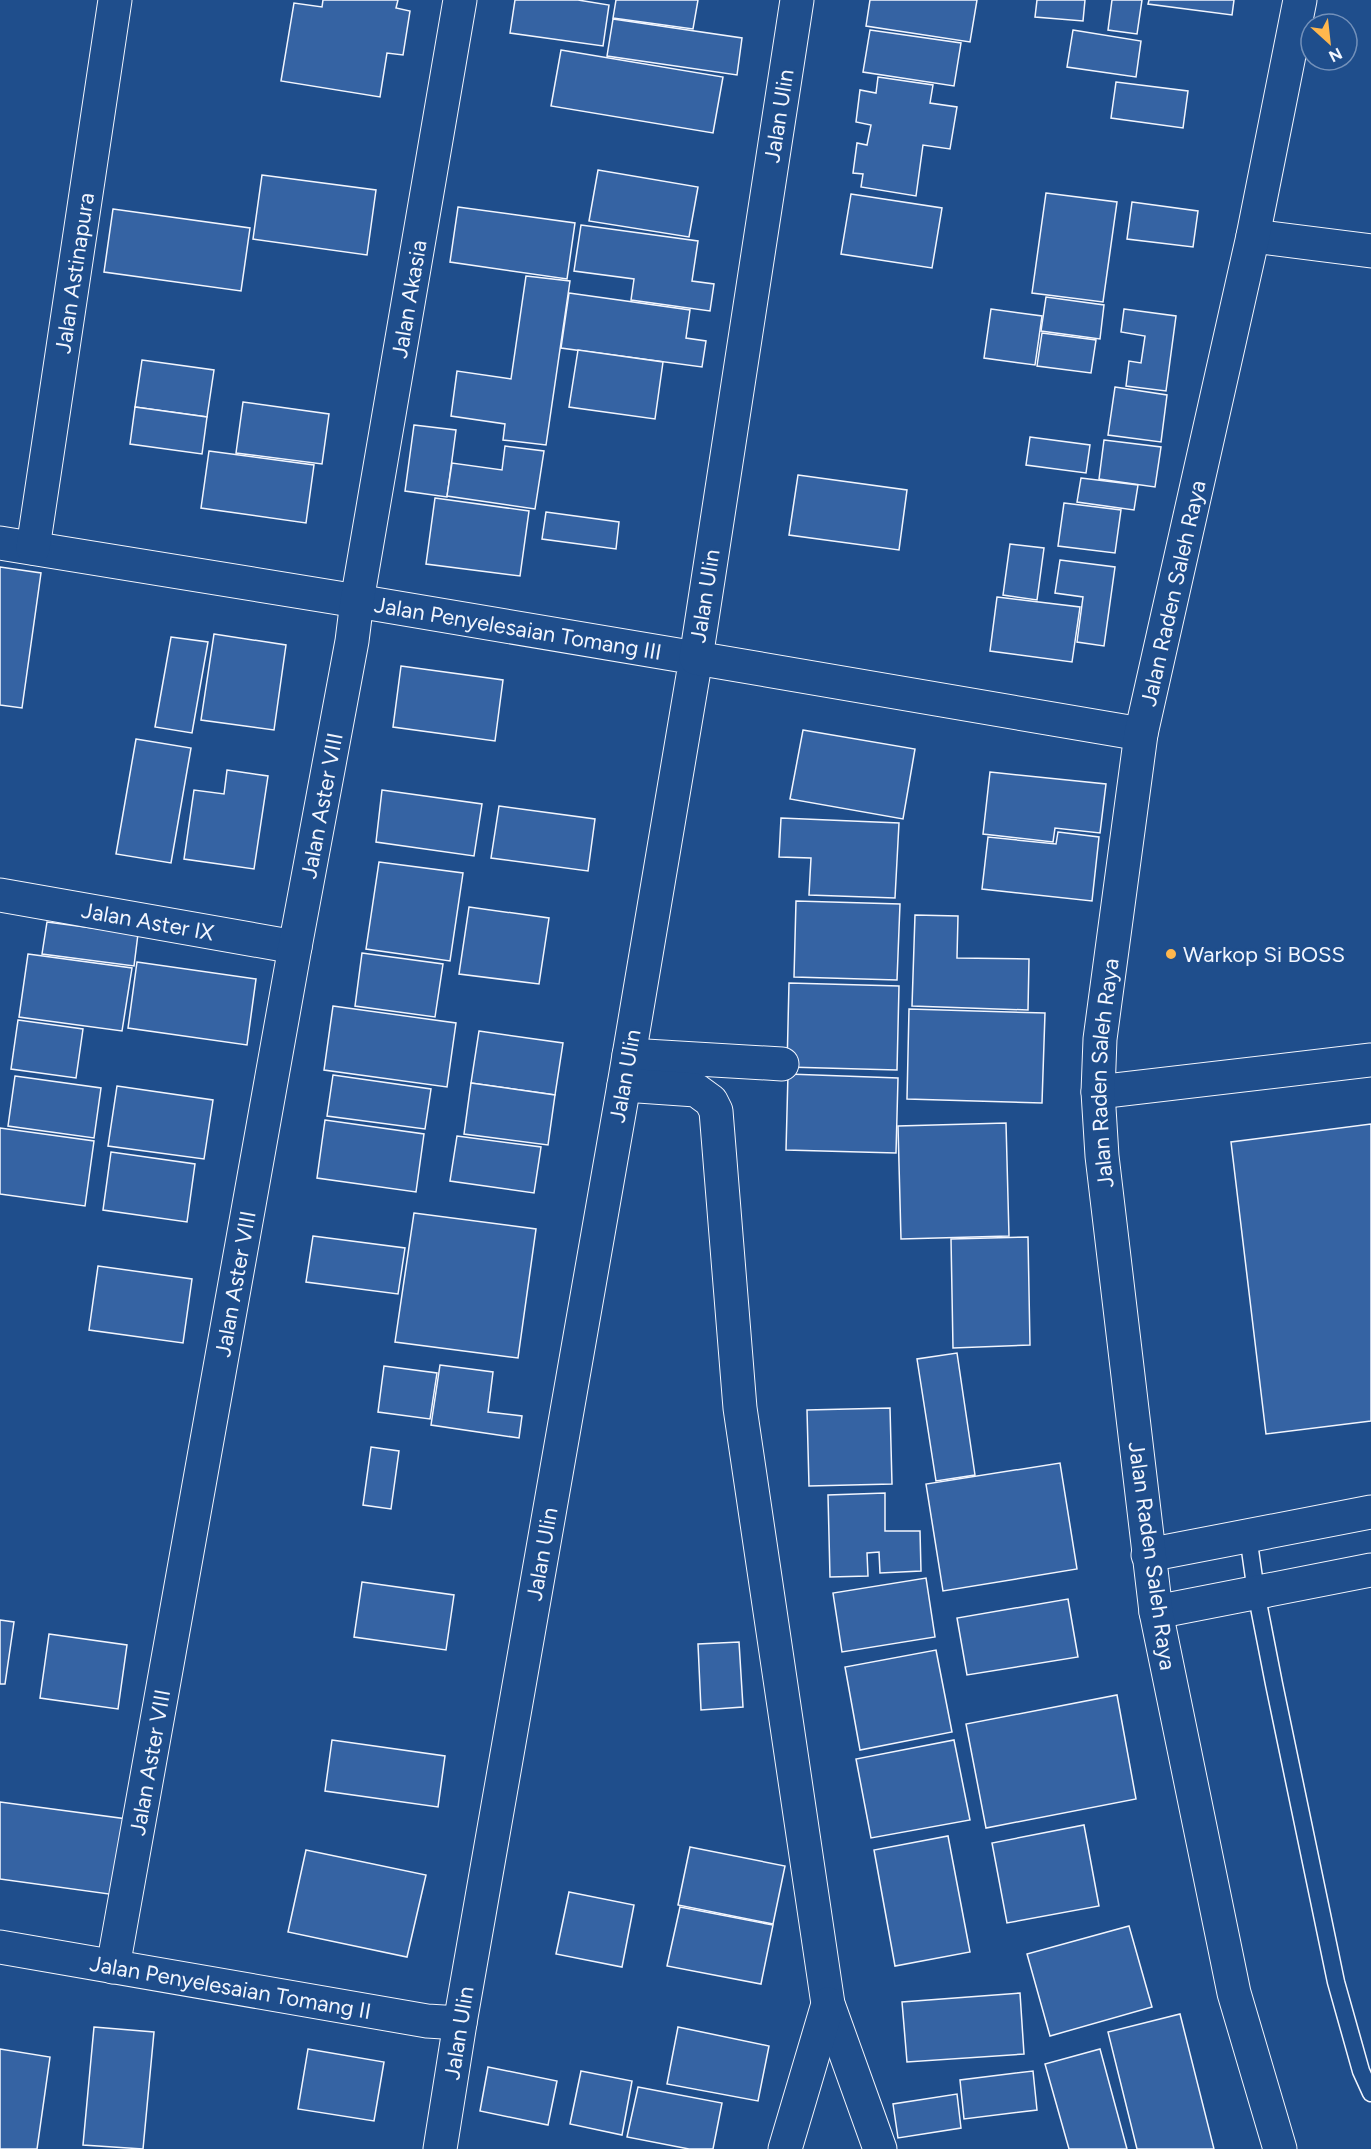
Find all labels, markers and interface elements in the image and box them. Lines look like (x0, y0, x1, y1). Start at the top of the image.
north arrow (1299, 12, 1359, 72)
text: N (1326, 44, 1345, 66)
street label: Jalan Ulin (758, 67, 800, 165)
street label: Jalan Astinapura (49, 191, 100, 355)
street label: Jalan Akasia (385, 238, 432, 360)
street label: Jalan Raden Saleh Raya (1134, 478, 1211, 709)
street label: Jalan Ulin (684, 547, 726, 645)
street label: Jalan Penyelesaian Tomang III (372, 591, 664, 666)
street label: Jalan Aster VIII (295, 730, 348, 881)
street label: Jalan Aster IX (79, 896, 217, 946)
place label: Warkop Si BOSS (1183, 941, 1345, 968)
marker: Warkop Si BOSS (1164, 947, 1178, 961)
street label: Jalan Raden Saleh Raya (1084, 956, 1124, 1189)
street label: Jalan Ulin (604, 1027, 646, 1125)
street label: Jalan Aster VIII (209, 1209, 261, 1359)
street label: Jalan Raden Saleh Raya (1123, 1440, 1181, 1672)
street label: Jalan Ulin (521, 1505, 563, 1603)
street label: Jalan Aster VIII (123, 1687, 176, 1837)
street label: Jalan Penyelesaian Tomang II (88, 1949, 373, 2025)
street label: Jalan Ulin (438, 1984, 480, 2082)

